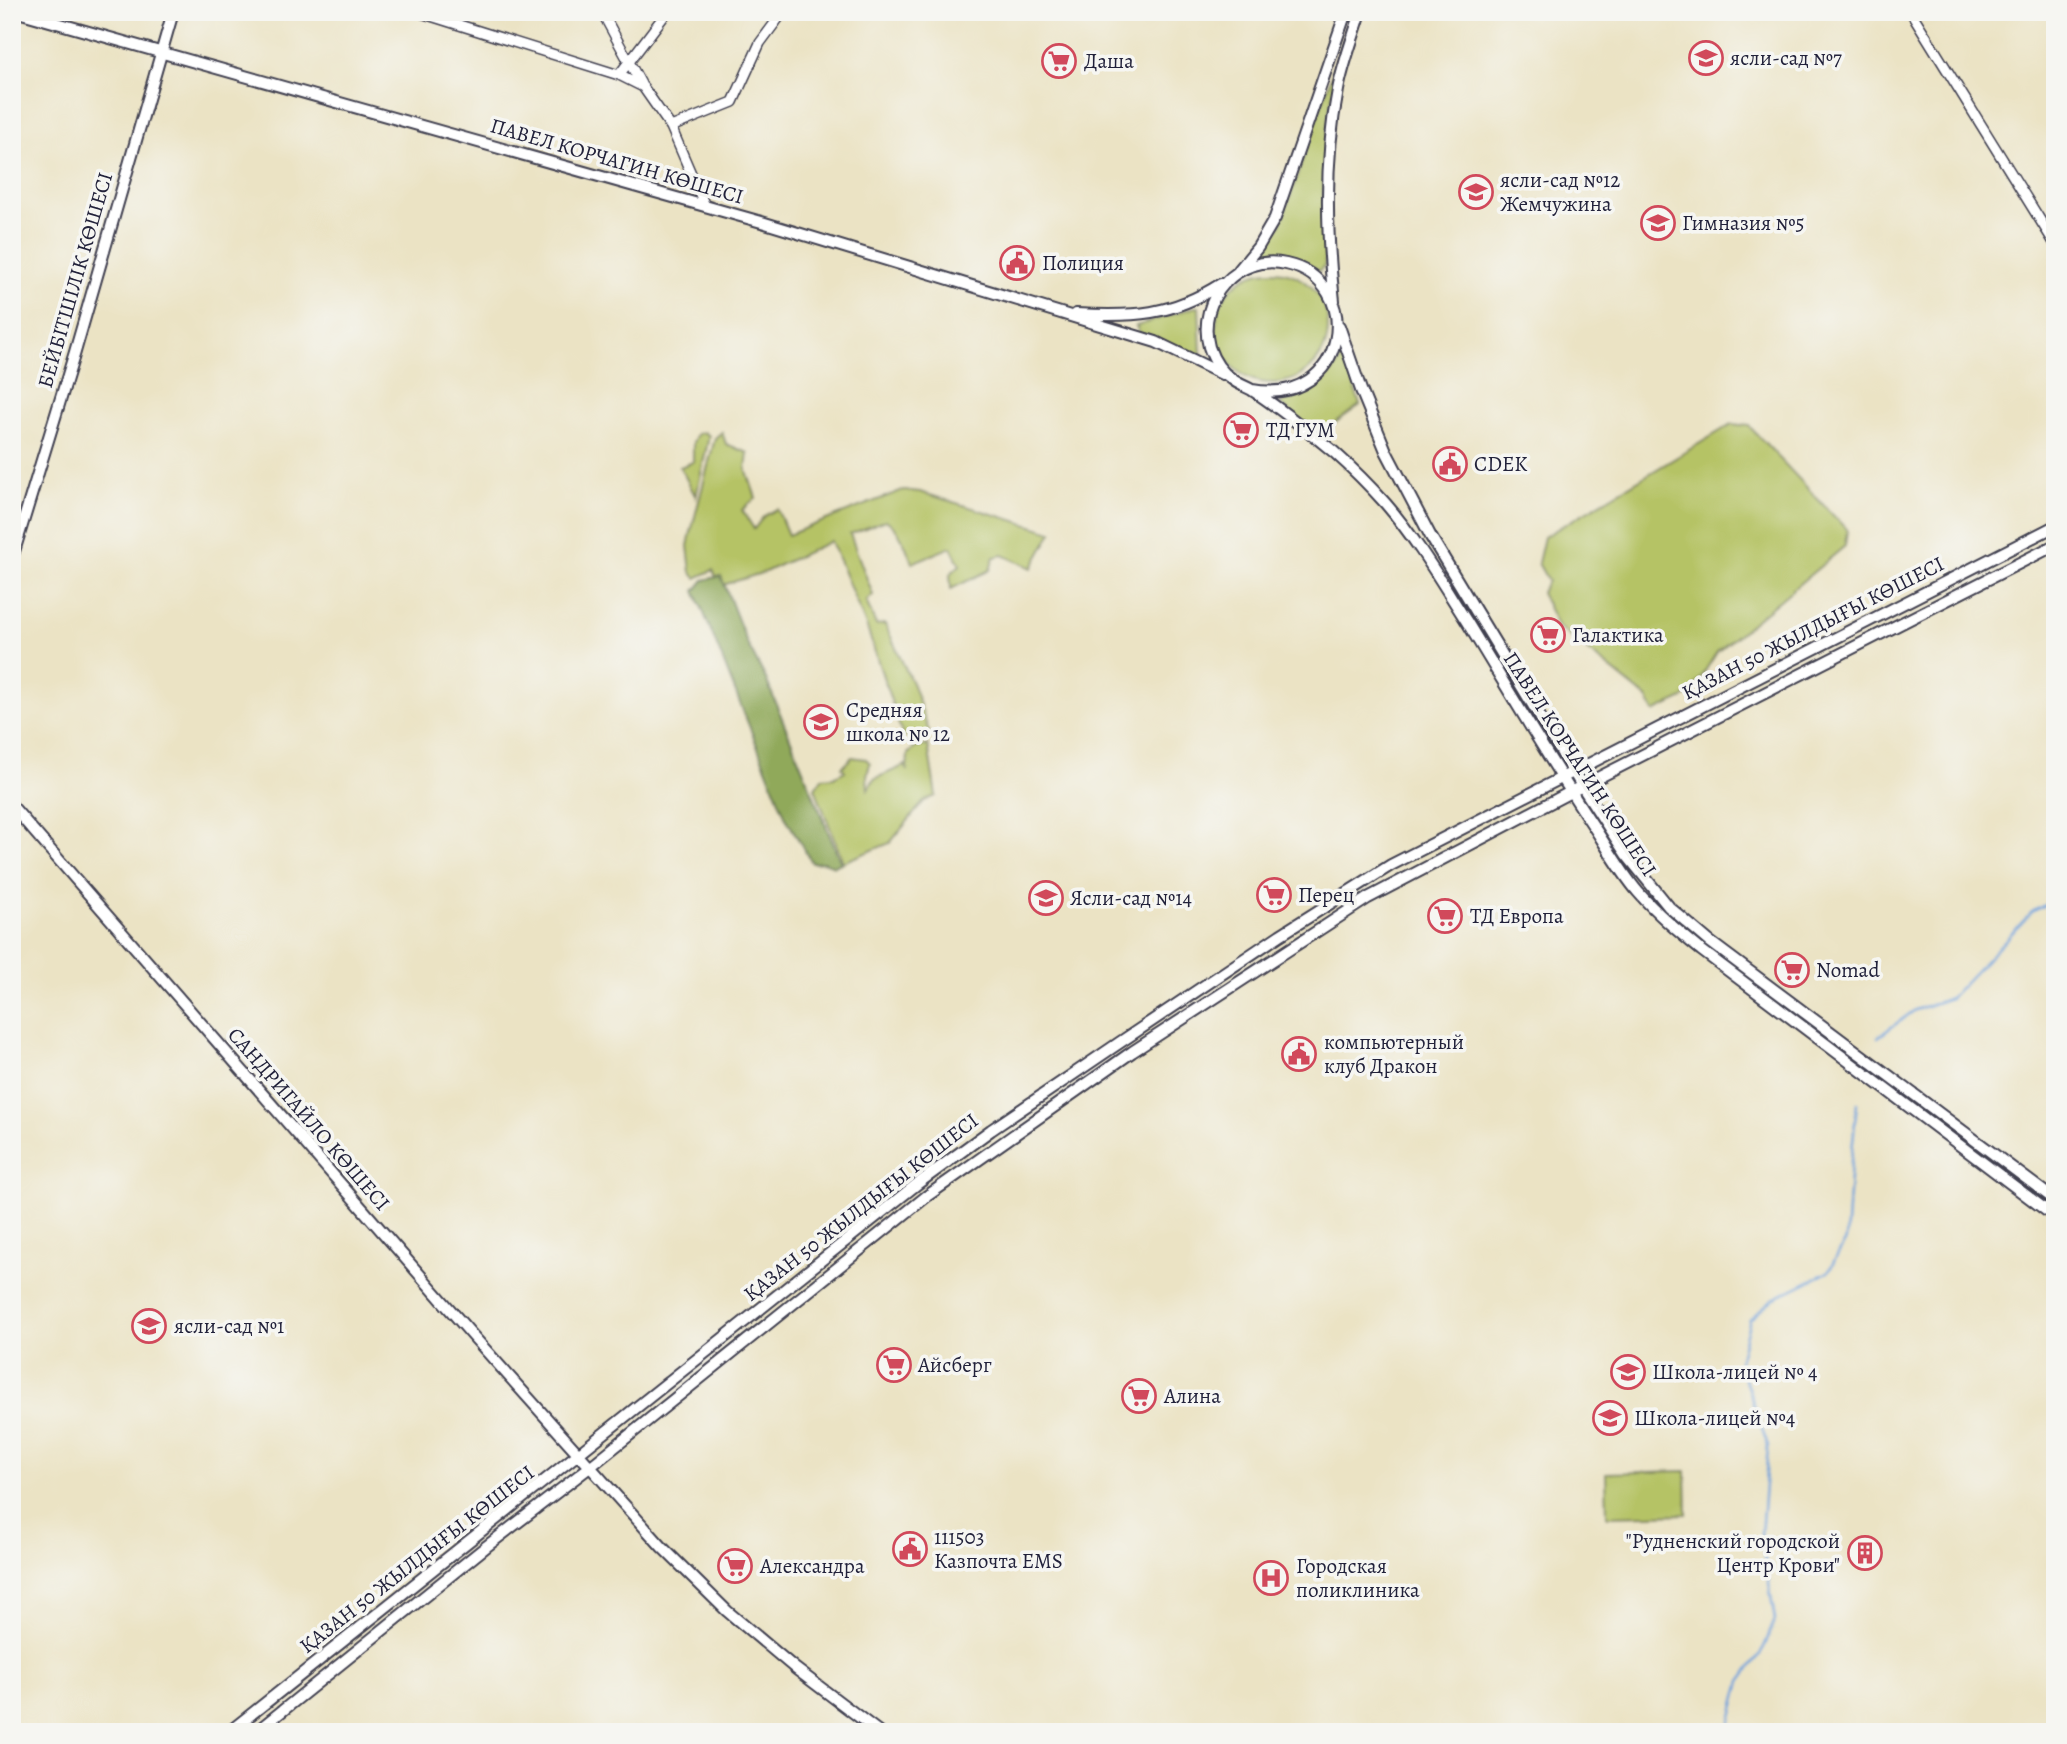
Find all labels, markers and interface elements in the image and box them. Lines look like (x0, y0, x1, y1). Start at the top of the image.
school or university icon: ясли-сад №7 (1687, 39, 1725, 77)
supermarket icon: Даша (1040, 42, 1078, 80)
place label: ясли-сад №7 (1730, 44, 1842, 72)
place label: Даша (1084, 47, 1134, 75)
street label: ПАВЕЛ КОРЧАГИН КӨШЕСІ (487, 111, 747, 211)
place label: ясли-сад №12 Жемчужина (1500, 166, 1620, 218)
street label: БЕЙБІТШІЛІК КӨШЕСІ (31, 169, 119, 391)
school or university icon: ясли-сад №12 Жемчужина (1457, 173, 1495, 211)
school or university icon: Гимназия №5 (1639, 204, 1677, 242)
place label: Гимназия №5 (1682, 209, 1804, 237)
public building icon: Полиция (998, 244, 1036, 282)
place label: Полиция (1042, 249, 1124, 277)
supermarket icon: ТД ГУМ (1222, 411, 1260, 449)
place label: ТД ГУМ (1266, 416, 1335, 444)
public building icon: CDEK (1431, 445, 1469, 483)
place label: CDEK (1474, 450, 1528, 478)
street label: ҚАЗАН 50 ЖЫЛДЫҒЫ КӨШЕСІ (1677, 550, 1949, 706)
supermarket icon: Галактика (1529, 616, 1567, 654)
place label: Галактика (1572, 621, 1664, 649)
street label: ПАВЕЛ КОРЧАГИН КӨШЕСІ (1497, 646, 1663, 882)
place label: Средняя школа № 12 (846, 696, 950, 748)
school or university icon: Средняя школа № 12 (802, 703, 840, 741)
supermarket icon: Перец (1255, 876, 1293, 914)
school or university icon: Ясли-сад №14 (1027, 879, 1065, 917)
place label: Перец (1298, 881, 1354, 909)
place label: Ясли-сад №14 (1070, 884, 1192, 912)
supermarket icon: ТД Европа (1426, 897, 1464, 935)
place label: ТД Европа (1470, 902, 1564, 930)
supermarket icon: Nomad (1773, 951, 1811, 989)
place label: Nomad (1816, 956, 1880, 984)
street label: САНДРИГАЙЛО КӨШЕСІ (222, 1021, 396, 1217)
place label: компьютерный клуб Дракон (1324, 1028, 1464, 1080)
public building icon: компьютерный клуб Дракон (1280, 1035, 1318, 1073)
street label: ҚАЗАН 50 ЖЫЛДЫҒЫ КӨШЕСІ (738, 1107, 984, 1307)
school or university icon: ясли-сад №1 (130, 1307, 168, 1345)
place label: ясли-сад №1 (174, 1312, 284, 1340)
supermarket icon: Айсберг (875, 1346, 913, 1384)
place label: Айсберг (917, 1351, 992, 1379)
school or university icon: Школа-лицей № 4 (1609, 1353, 1647, 1391)
place label: Школа-лицей № 4 (1652, 1358, 1817, 1386)
supermarket icon: Алина (1120, 1377, 1158, 1415)
place label: Алина (1163, 1382, 1221, 1410)
school or university icon: Школа-лицей №4 (1591, 1399, 1629, 1437)
place label: Школа-лицей №4 (1634, 1404, 1795, 1432)
street label: ҚАЗАН 50 ЖЫЛДЫҒЫ КӨШЕСІ (294, 1459, 540, 1659)
place label: 111503 Казпочта EMS (934, 1523, 1063, 1575)
place label: "Рудненский городской Центр Крови" (1625, 1527, 1840, 1579)
public building icon: 111503 Казпочта EMS (891, 1530, 929, 1568)
building icon: "Рудненский городской Центр Крови" (1846, 1534, 1884, 1572)
supermarket icon: Александра (716, 1547, 754, 1585)
place label: Александра (759, 1552, 865, 1580)
place label: Городская поликлиника (1296, 1552, 1420, 1604)
hospital icon: Городская поликлиника (1252, 1559, 1290, 1597)

